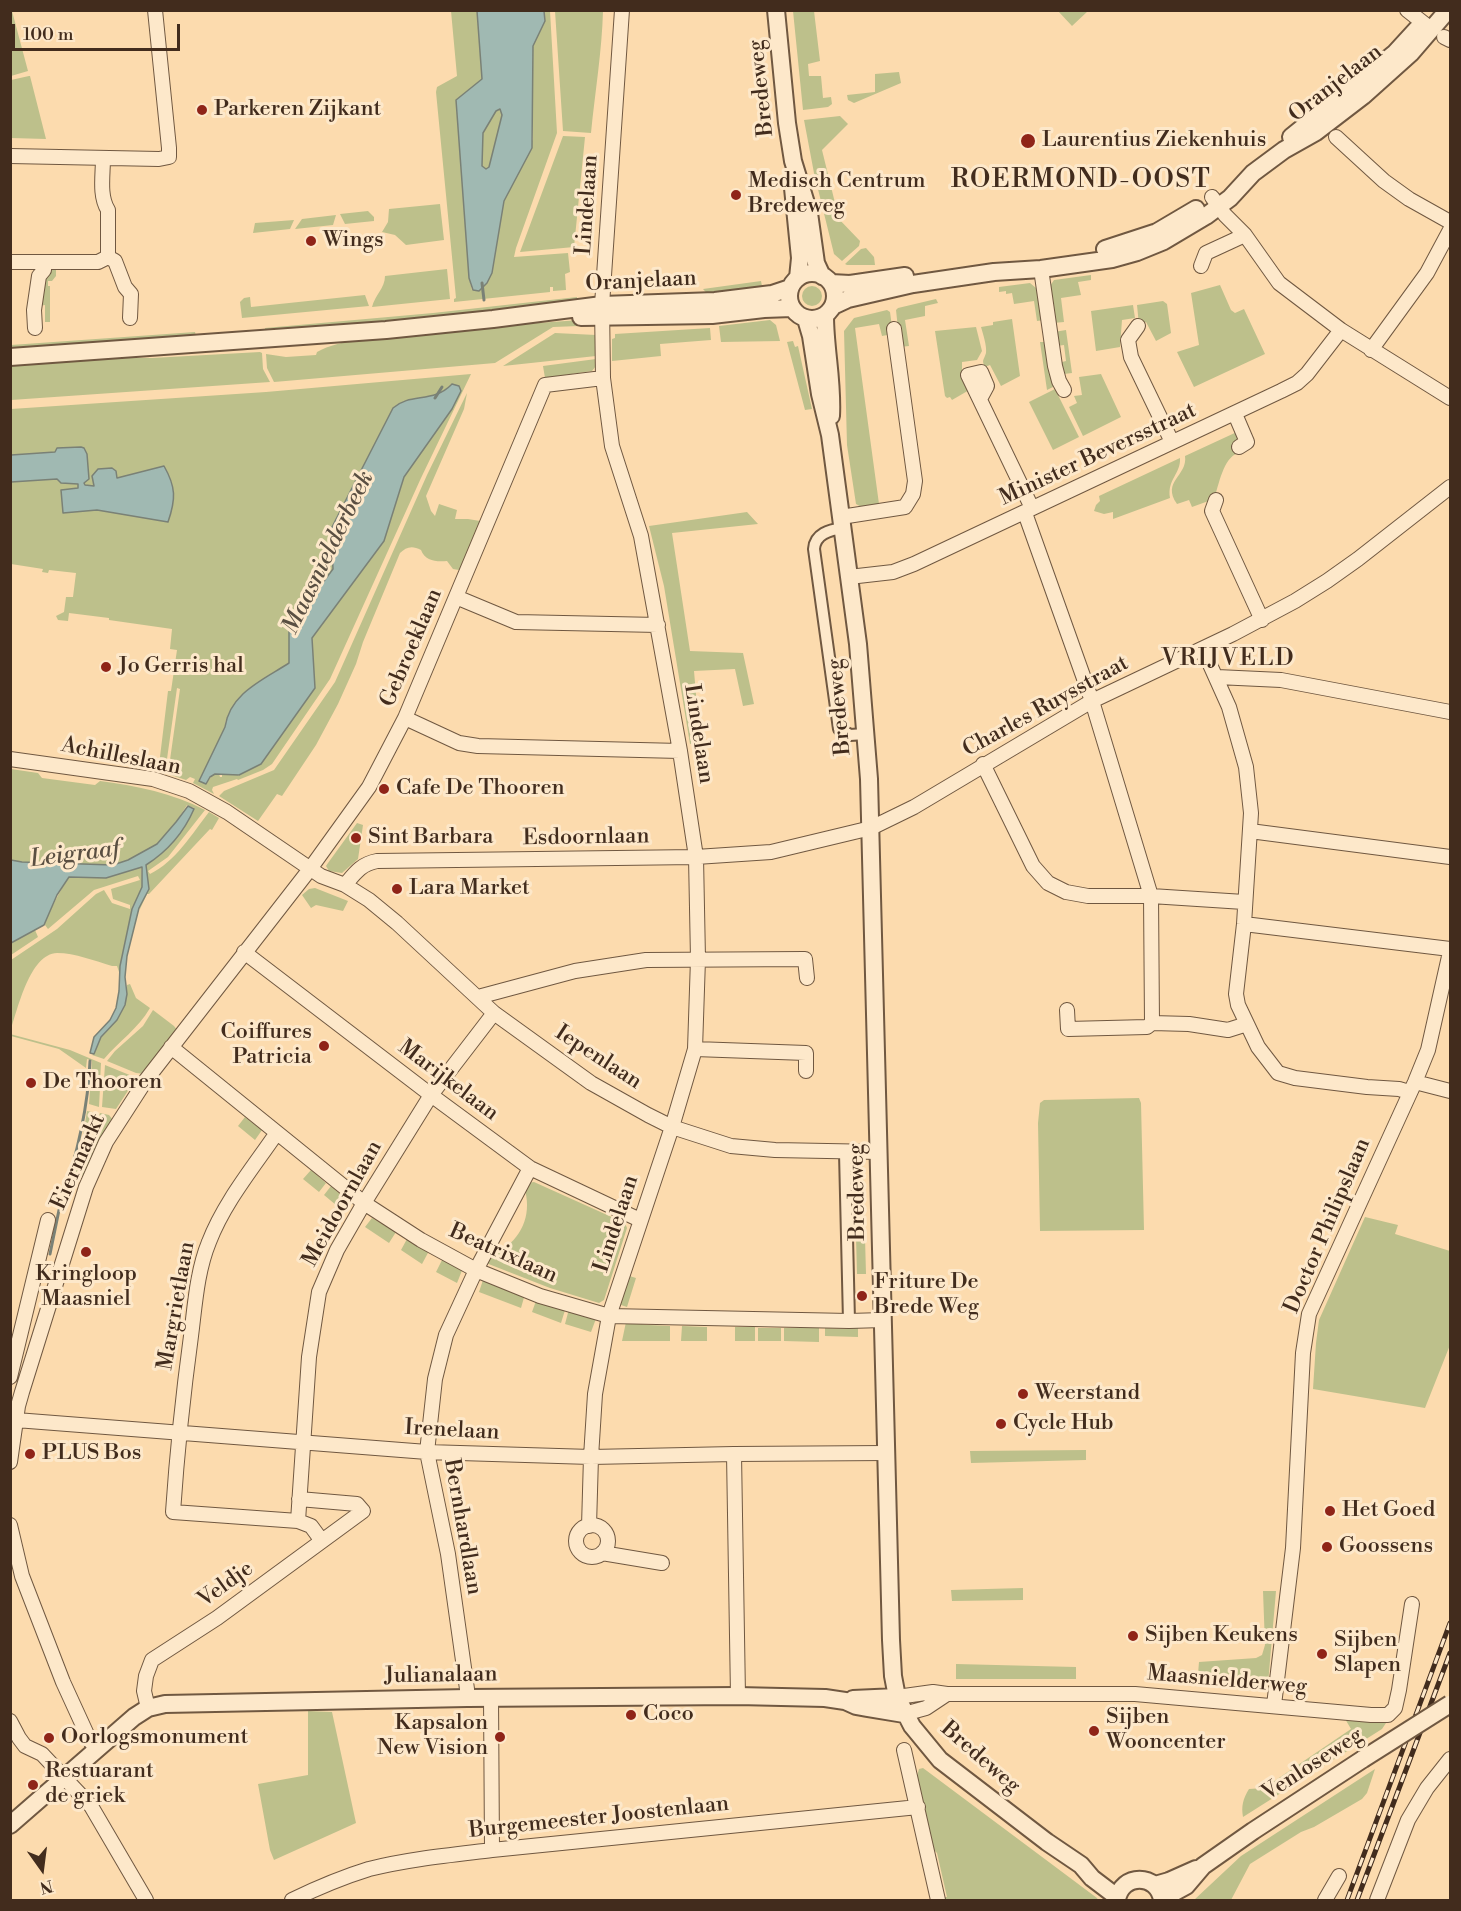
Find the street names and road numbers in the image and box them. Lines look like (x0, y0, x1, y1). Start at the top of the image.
street label: Bredeweg (744, 38, 780, 138)
street label: Oranjelaan (1284, 39, 1388, 129)
street label: Lindelaan (571, 154, 605, 256)
street label: Oranjelaan (585, 266, 697, 298)
street label: Minister Beversstraat (995, 398, 1201, 512)
street label: Gebroeklaan (375, 585, 449, 711)
street label: Charles Ruysstraat (959, 651, 1133, 763)
street label: Bredeweg (823, 658, 857, 756)
street label: Lindelaan (677, 682, 719, 786)
street label: Achilleslaan (59, 732, 183, 782)
street label: Esdoornlaan (522, 824, 650, 852)
street label: Iepenlaan (550, 1020, 646, 1096)
street label: Marijkelaan (393, 1035, 503, 1127)
street label: Eiermarkt (46, 1110, 112, 1214)
street label: Doctor Philipslaan (1279, 1134, 1377, 1318)
street label: Meidoornlaan (298, 1136, 388, 1272)
street label: Bredeweg (844, 1143, 872, 1241)
street label: Lindelaan (589, 1172, 645, 1276)
street label: Beatrixlaan (445, 1218, 561, 1290)
street label: Margrietlaan (153, 1240, 201, 1372)
street label: Irenelaan (404, 1415, 500, 1447)
street label: Bernhardlaan (437, 1457, 487, 1597)
street label: Veldje (193, 1556, 259, 1614)
street label: Maasnielderweg (1146, 1661, 1308, 1701)
street label: Julianalaan (384, 1662, 498, 1690)
street label: Bredeweg (935, 1716, 1025, 1800)
street label: Venloseweg (1257, 1723, 1369, 1807)
street label: Burgemeester Joostenlaan (468, 1791, 730, 1845)

